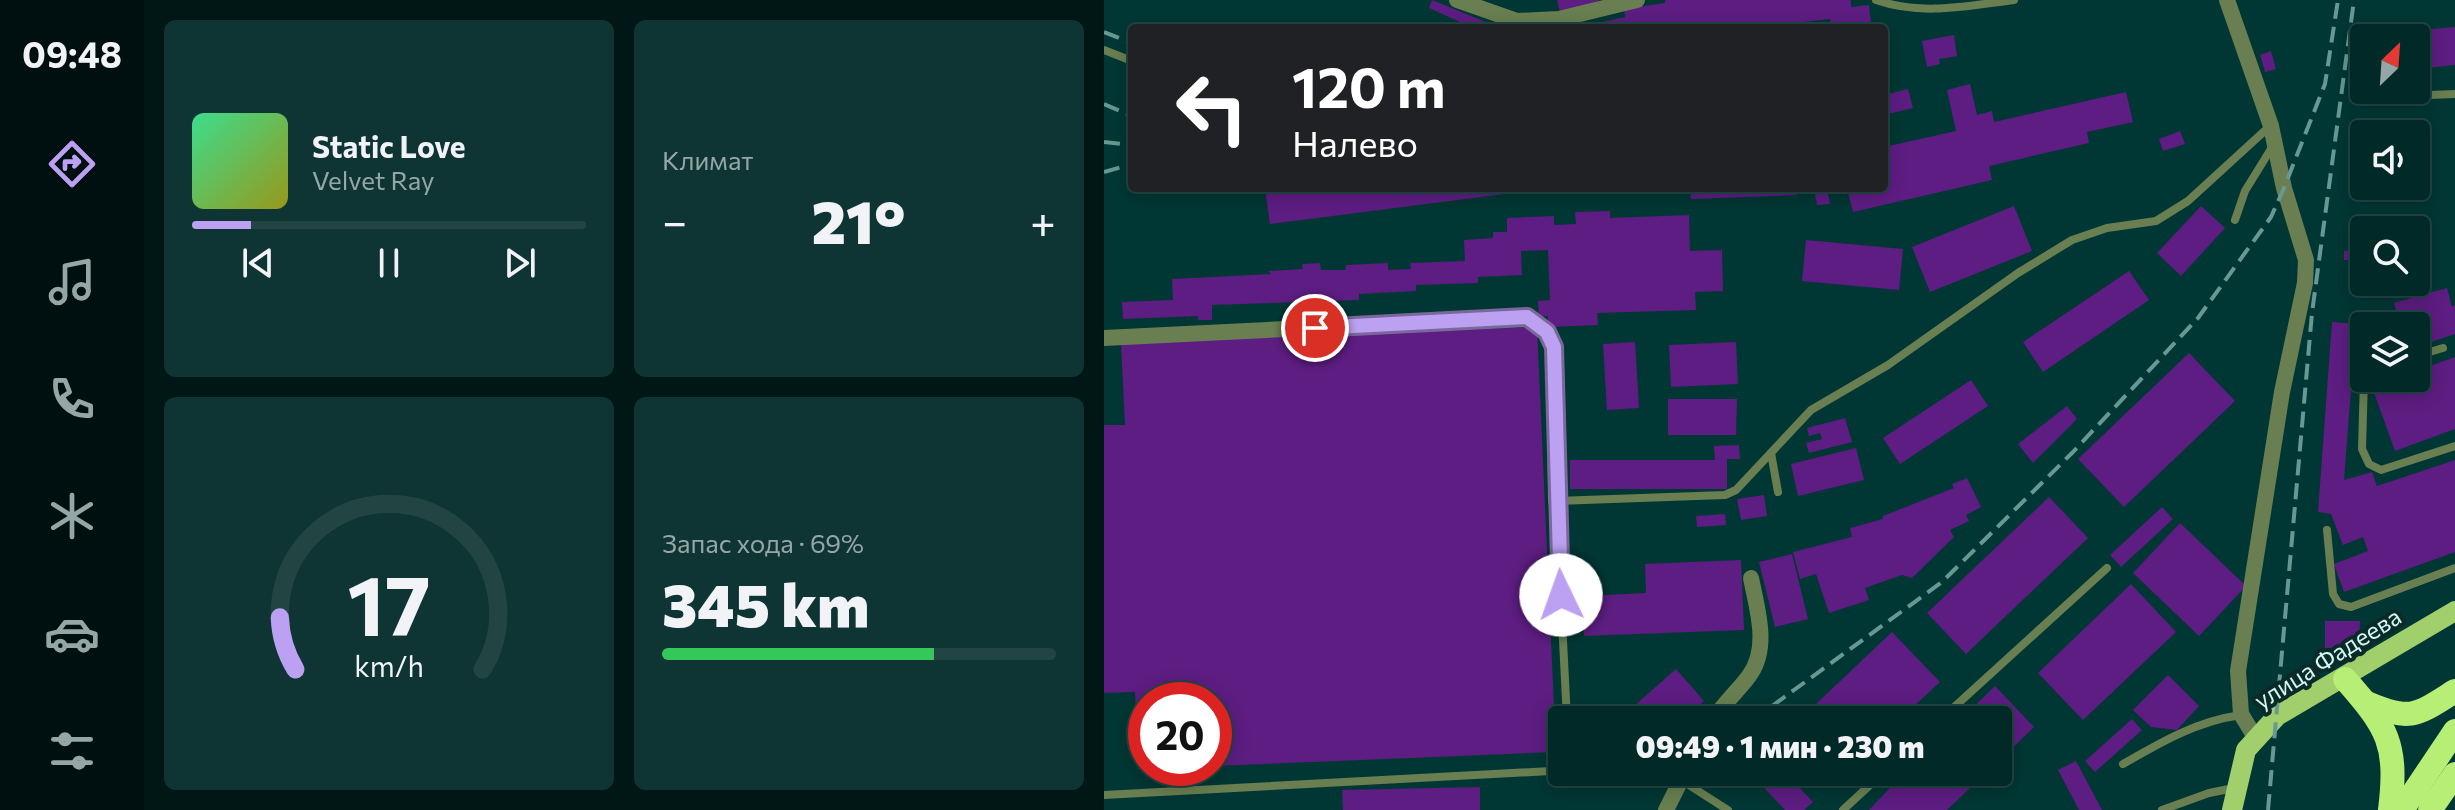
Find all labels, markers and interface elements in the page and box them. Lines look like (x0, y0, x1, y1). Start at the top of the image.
north arrow (2350, 24, 2430, 104)
map controls (2350, 24, 2430, 392)
text: 09:48 (22, 31, 122, 75)
text: 120 m (1292, 51, 1446, 120)
icon: left (1160, 56, 1264, 160)
text: Налево (1292, 120, 1418, 164)
button: sound (2350, 120, 2430, 200)
text: Static Love (312, 127, 466, 164)
icon: directions (44, 136, 100, 192)
text: Климат (662, 144, 754, 175)
text: Velvet Ray (312, 164, 435, 195)
text: 21° (811, 183, 906, 256)
text: − (662, 193, 687, 247)
text: + (1030, 193, 1056, 247)
button: search (2350, 216, 2430, 296)
icon: previous (236, 241, 280, 285)
icon: pause (367, 241, 411, 285)
icon: next (498, 241, 542, 285)
icon: music (44, 254, 100, 310)
pin (1281, 294, 1349, 362)
icon: arrive (1293, 306, 1337, 350)
button: layers (2350, 312, 2430, 392)
icon: phone (44, 371, 100, 427)
icon: climate (44, 488, 100, 544)
text: Запас хода · 69% (662, 527, 864, 558)
text: 17 (347, 550, 431, 652)
position arrow (1519, 553, 1603, 637)
text: 345 km (662, 566, 869, 639)
street label: улица Фадеева (2248, 601, 2406, 714)
icon: car (44, 606, 100, 662)
text: km/h (354, 648, 424, 683)
speed limit sign: 20 (1128, 682, 1232, 786)
icon: filters (44, 723, 100, 779)
text: 09:49 · 1 мин · 230 m (1636, 727, 1924, 764)

